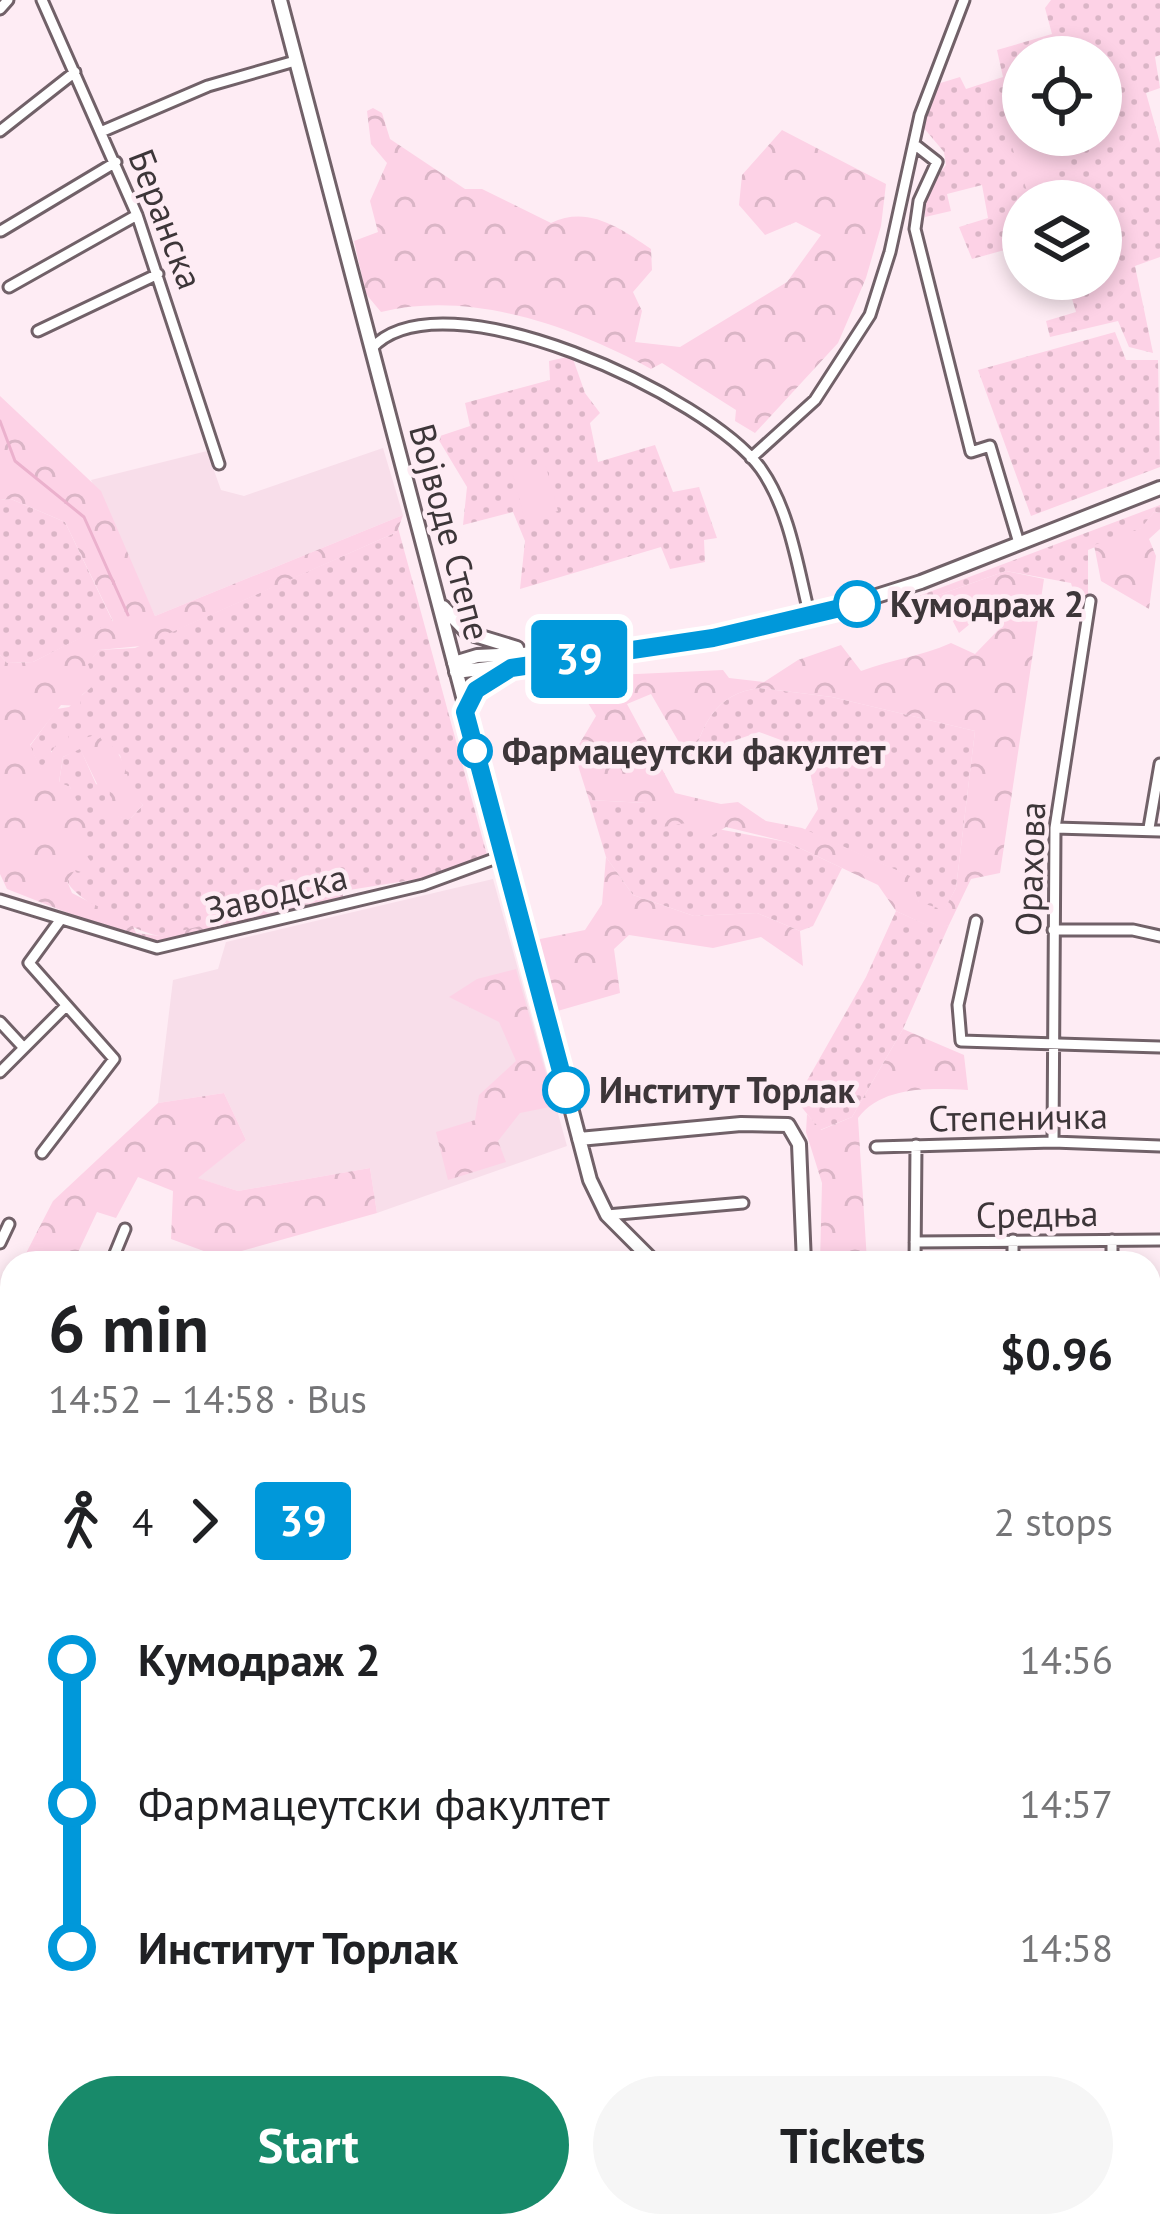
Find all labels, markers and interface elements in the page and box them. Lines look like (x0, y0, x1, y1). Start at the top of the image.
map controls (1002, 36, 1122, 300)
button: locate (1002, 36, 1122, 156)
street label: Беранска (118, 142, 215, 295)
button: layers (1002, 180, 1122, 300)
street label: Војводе Степе (399, 418, 502, 645)
place label: Кумодраж 2 (890, 580, 1084, 627)
marker: Кумодраж 2 (835, 582, 879, 626)
line badge: 39 (525, 620, 633, 698)
text: 39 (555, 631, 603, 686)
place label: Фармацеутски факултет (502, 727, 887, 774)
marker: Фармацеутски факултет (459, 735, 491, 767)
street label: Орахова (1004, 801, 1055, 937)
street label: Заводска (200, 852, 352, 933)
place label: Институт Торлак (599, 1066, 855, 1113)
marker: Институт Торлак (544, 1068, 588, 1112)
street label: Степеничка (928, 1091, 1108, 1142)
street label: Средња (975, 1189, 1099, 1238)
text: 6 min (48, 1285, 209, 1370)
text: $0.96 (1000, 1324, 1113, 1382)
text: 14:52 – 14:58 · Bus (48, 1373, 367, 1424)
icon: walk (48, 1488, 114, 1554)
icon: forward (171, 1488, 237, 1554)
text: 39 (279, 1493, 327, 1548)
text: 4 (132, 1496, 153, 1547)
text: 2 stops (994, 1496, 1113, 1547)
text: Кумодраж 2 (138, 1630, 381, 1688)
text: 14:56 (1019, 1634, 1113, 1685)
text: Фармацеутски факултет (138, 1774, 610, 1832)
text: 14:57 (1019, 1778, 1113, 1829)
text: Институт Торлак (138, 1918, 458, 1976)
text: 14:58 (1019, 1922, 1113, 1973)
button: Start (48, 2076, 569, 2214)
button: Tickets (593, 2076, 1113, 2214)

